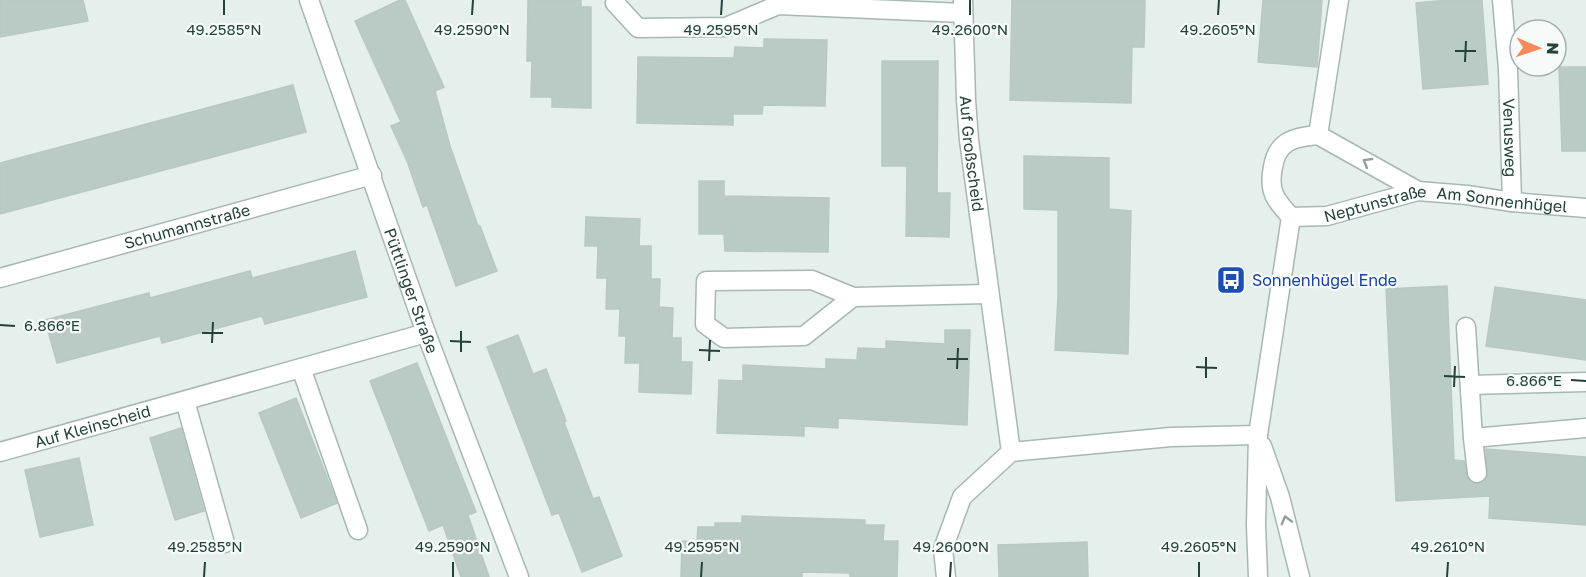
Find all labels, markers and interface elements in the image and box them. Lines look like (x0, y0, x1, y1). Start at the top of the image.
north arrow (1508, 18, 1568, 78)
text: 49.2585°N (186, 20, 262, 38)
text: 49.2590°N (434, 20, 510, 38)
text: 49.2595°N (683, 20, 759, 38)
text: 49.2600°N (932, 20, 1008, 38)
text: 49.2605°N (1180, 20, 1256, 38)
text: N (1543, 42, 1563, 55)
street label: Auf Großscheid (956, 95, 989, 213)
street label: Venusweg (1499, 98, 1521, 177)
one-way arrow (1363, 157, 1374, 169)
street label: Neptunstraße (1321, 181, 1427, 226)
street label: Am Sonnenhügel (1436, 183, 1568, 216)
street label: Schumannstraße (122, 199, 252, 253)
street label: Püttlinger Straße (380, 225, 443, 356)
bus stop icon: Sonnenhügel Ende (1215, 264, 1247, 296)
place label: Sonnenhügel Ende (1252, 270, 1397, 290)
text: 6.866°E (24, 316, 80, 334)
text: 6.866°E (1506, 371, 1562, 389)
street label: Auf Kleinscheid (32, 400, 153, 452)
one-way arrow (1280, 516, 1293, 526)
text: 49.2585°N (167, 537, 243, 555)
text: 49.2590°N (415, 537, 491, 555)
text: 49.2595°N (664, 537, 740, 555)
text: 49.2600°N (913, 537, 989, 555)
text: 49.2605°N (1161, 537, 1237, 555)
text: 49.2610°N (1411, 537, 1485, 555)

